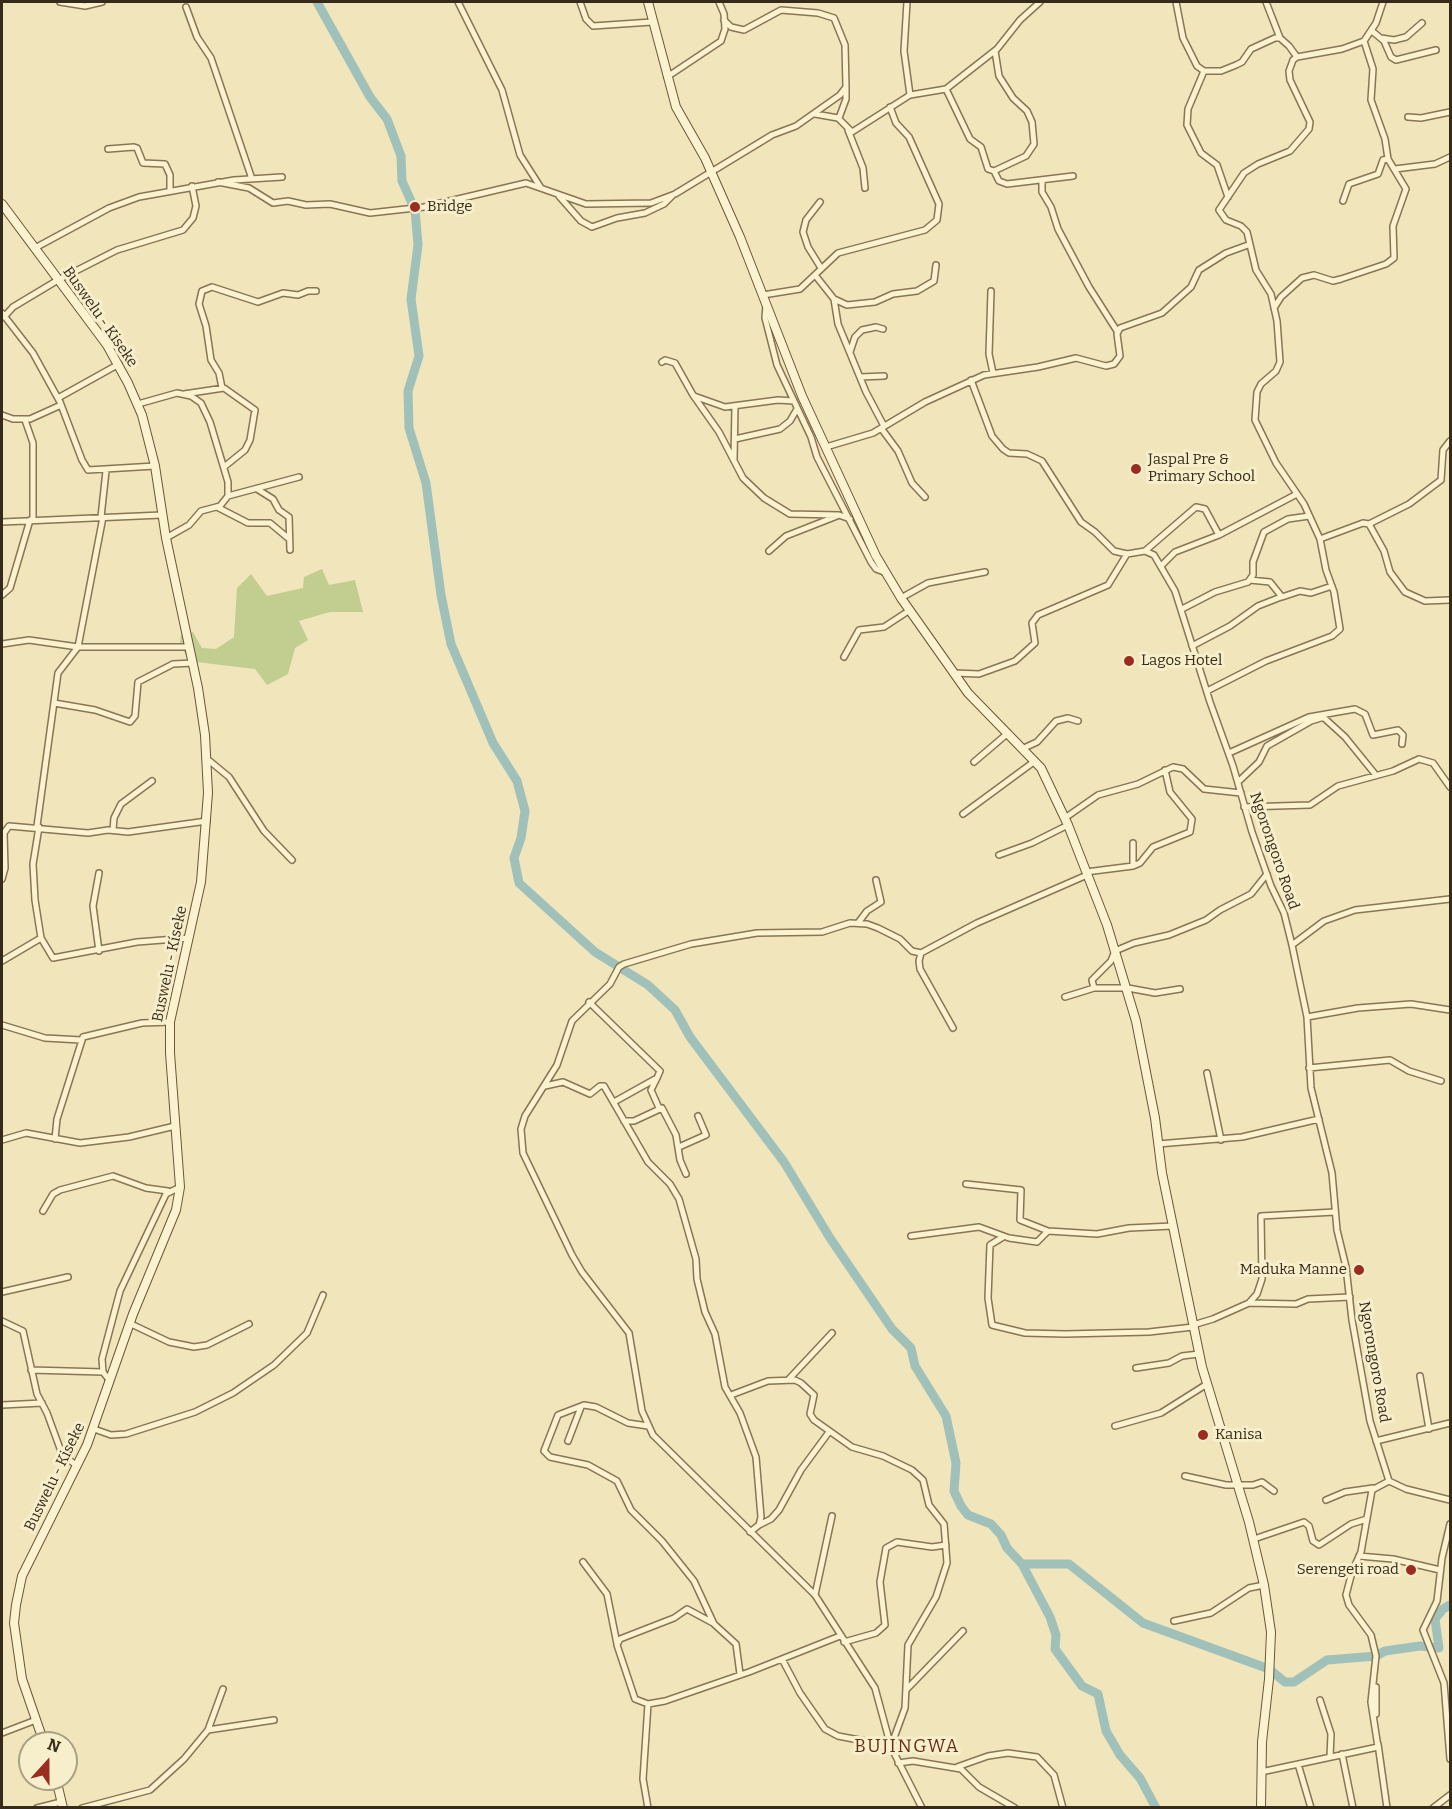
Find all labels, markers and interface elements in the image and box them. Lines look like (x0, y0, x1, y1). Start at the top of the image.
place label: Bridge (427, 198, 473, 216)
marker: Bridge (408, 200, 422, 214)
street label: Buswelu - Kiseke (59, 263, 141, 371)
place label: Jaspal Pre & Primary School (1148, 451, 1255, 486)
marker: Jaspal Pre & Primary School (1129, 462, 1143, 476)
place label: Lagos Hotel (1141, 652, 1222, 670)
marker: Lagos Hotel (1122, 654, 1136, 668)
street label: Ngorongoro Road (1245, 790, 1303, 912)
street label: Buswelu - Kiseke (149, 904, 191, 1024)
place label: Maduka Manne (1240, 1261, 1347, 1279)
marker: Maduka Manne (1352, 1263, 1366, 1277)
street label: Ngorongoro Road (1354, 1300, 1394, 1424)
street label: Buswelu - Kiseke (21, 1420, 89, 1534)
place label: Kanisa (1215, 1426, 1263, 1444)
marker: Kanisa (1196, 1428, 1210, 1442)
place label: Serengeti road (1297, 1561, 1399, 1579)
marker: Serengeti road (1404, 1563, 1418, 1577)
north arrow (18, 1731, 78, 1791)
text: N (45, 1735, 63, 1757)
district label: BUJINGWA (854, 1736, 960, 1758)

